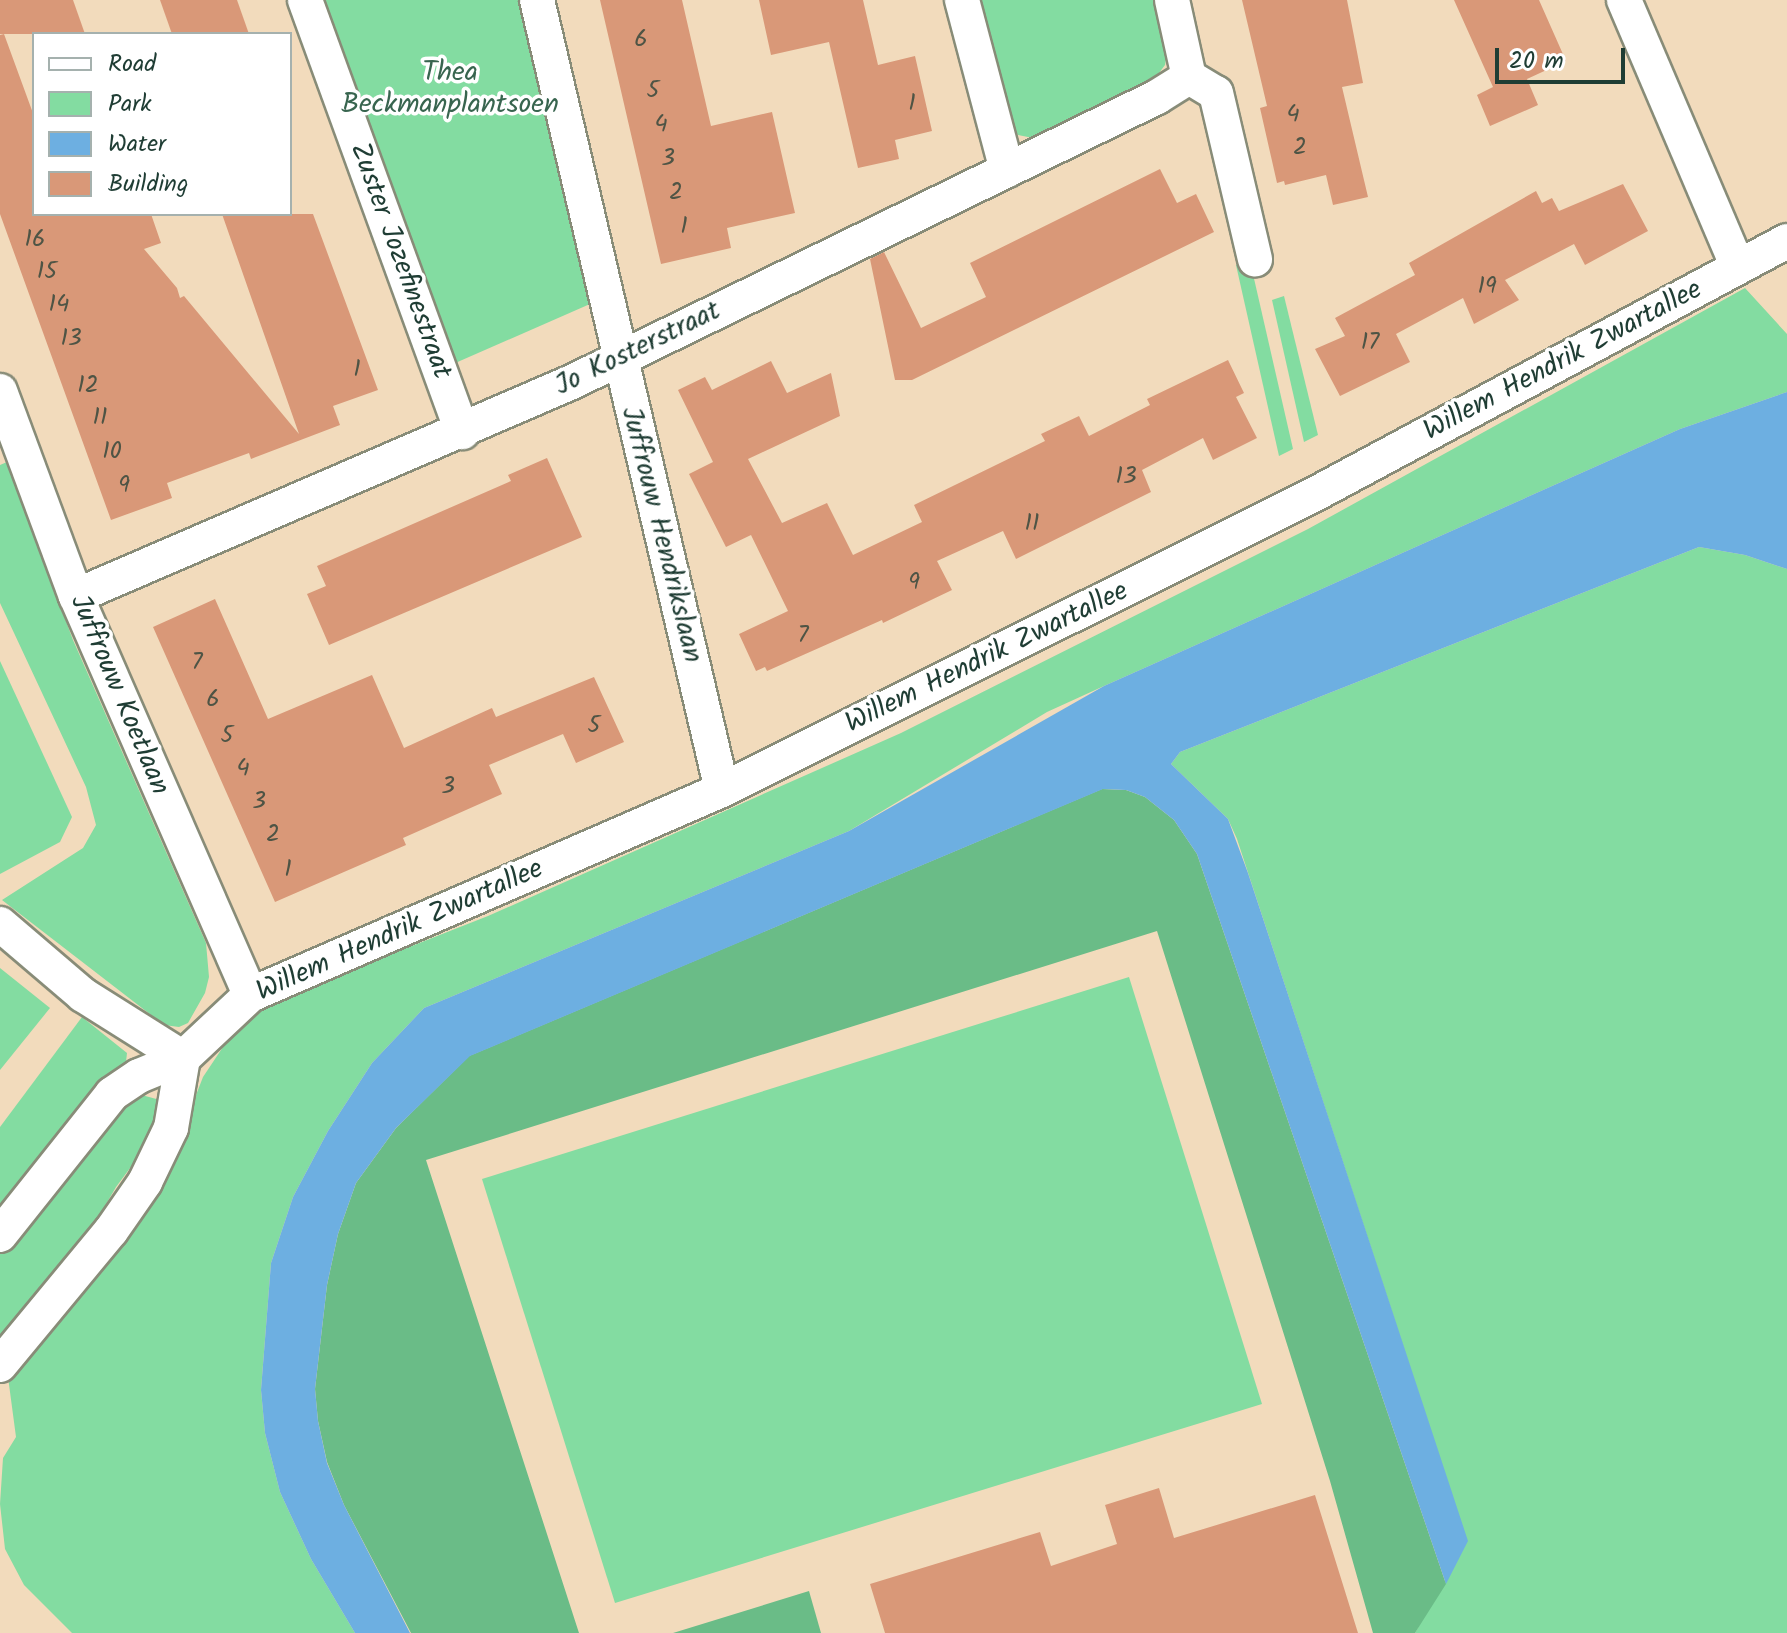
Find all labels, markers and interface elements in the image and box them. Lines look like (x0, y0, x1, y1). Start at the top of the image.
house number: 6 (634, 26, 648, 54)
legend (32, 32, 292, 216)
scale bar (1499, 32, 1629, 82)
text: 20 m (1509, 42, 1564, 81)
text: Road (108, 45, 156, 84)
park label: Thea Beckmanplantsoen (341, 56, 559, 122)
house number: 5 (647, 77, 659, 105)
text: Park (108, 85, 152, 124)
house number: 1 (908, 90, 916, 118)
house number: 4 (1286, 101, 1300, 129)
house number: 4 (654, 111, 668, 139)
text: Water (108, 125, 166, 164)
house number: 2 (1293, 134, 1307, 162)
street label: Zuster Jozefinestraat (342, 138, 458, 384)
house number: 3 (661, 145, 675, 173)
text: Building (108, 165, 188, 204)
house number: 2 (669, 179, 683, 207)
house number: 1 (680, 213, 688, 241)
house number: 16 (25, 226, 45, 254)
house number: 15 (37, 258, 57, 286)
street label: Willem Hendrik Zwartallee (1418, 273, 1708, 449)
house number: 19 (1477, 273, 1497, 301)
house number: 14 (49, 291, 69, 319)
street label: Jo Kosterstraat (550, 294, 726, 404)
house number: 13 (60, 325, 82, 353)
house number: 17 (1361, 329, 1379, 357)
house number: 1 (353, 356, 361, 384)
house number: 12 (77, 372, 99, 400)
house number: 11 (92, 404, 108, 432)
street label: Juffrouw Hendrikslaan (613, 404, 709, 666)
house number: 10 (102, 438, 122, 466)
house number: 13 (1115, 463, 1137, 491)
house number: 9 (118, 472, 130, 500)
house number: 11 (1024, 510, 1040, 538)
house number: 9 (908, 569, 920, 597)
street label: Willem Hendrik Zwartallee (840, 575, 1134, 741)
street label: Juffrouw Koetlaan (62, 590, 176, 800)
house number: 7 (797, 622, 809, 650)
house number: 7 (191, 649, 203, 677)
house number: 6 (206, 686, 220, 714)
house number: 5 (588, 712, 600, 740)
house number: 5 (221, 722, 233, 750)
house number: 4 (236, 755, 250, 783)
house number: 3 (441, 773, 455, 801)
house number: 3 (252, 788, 266, 816)
house number: 2 (266, 821, 280, 849)
street label: Willem Hendrik Zwartallee (251, 853, 549, 1009)
house number: 1 (284, 856, 292, 884)

